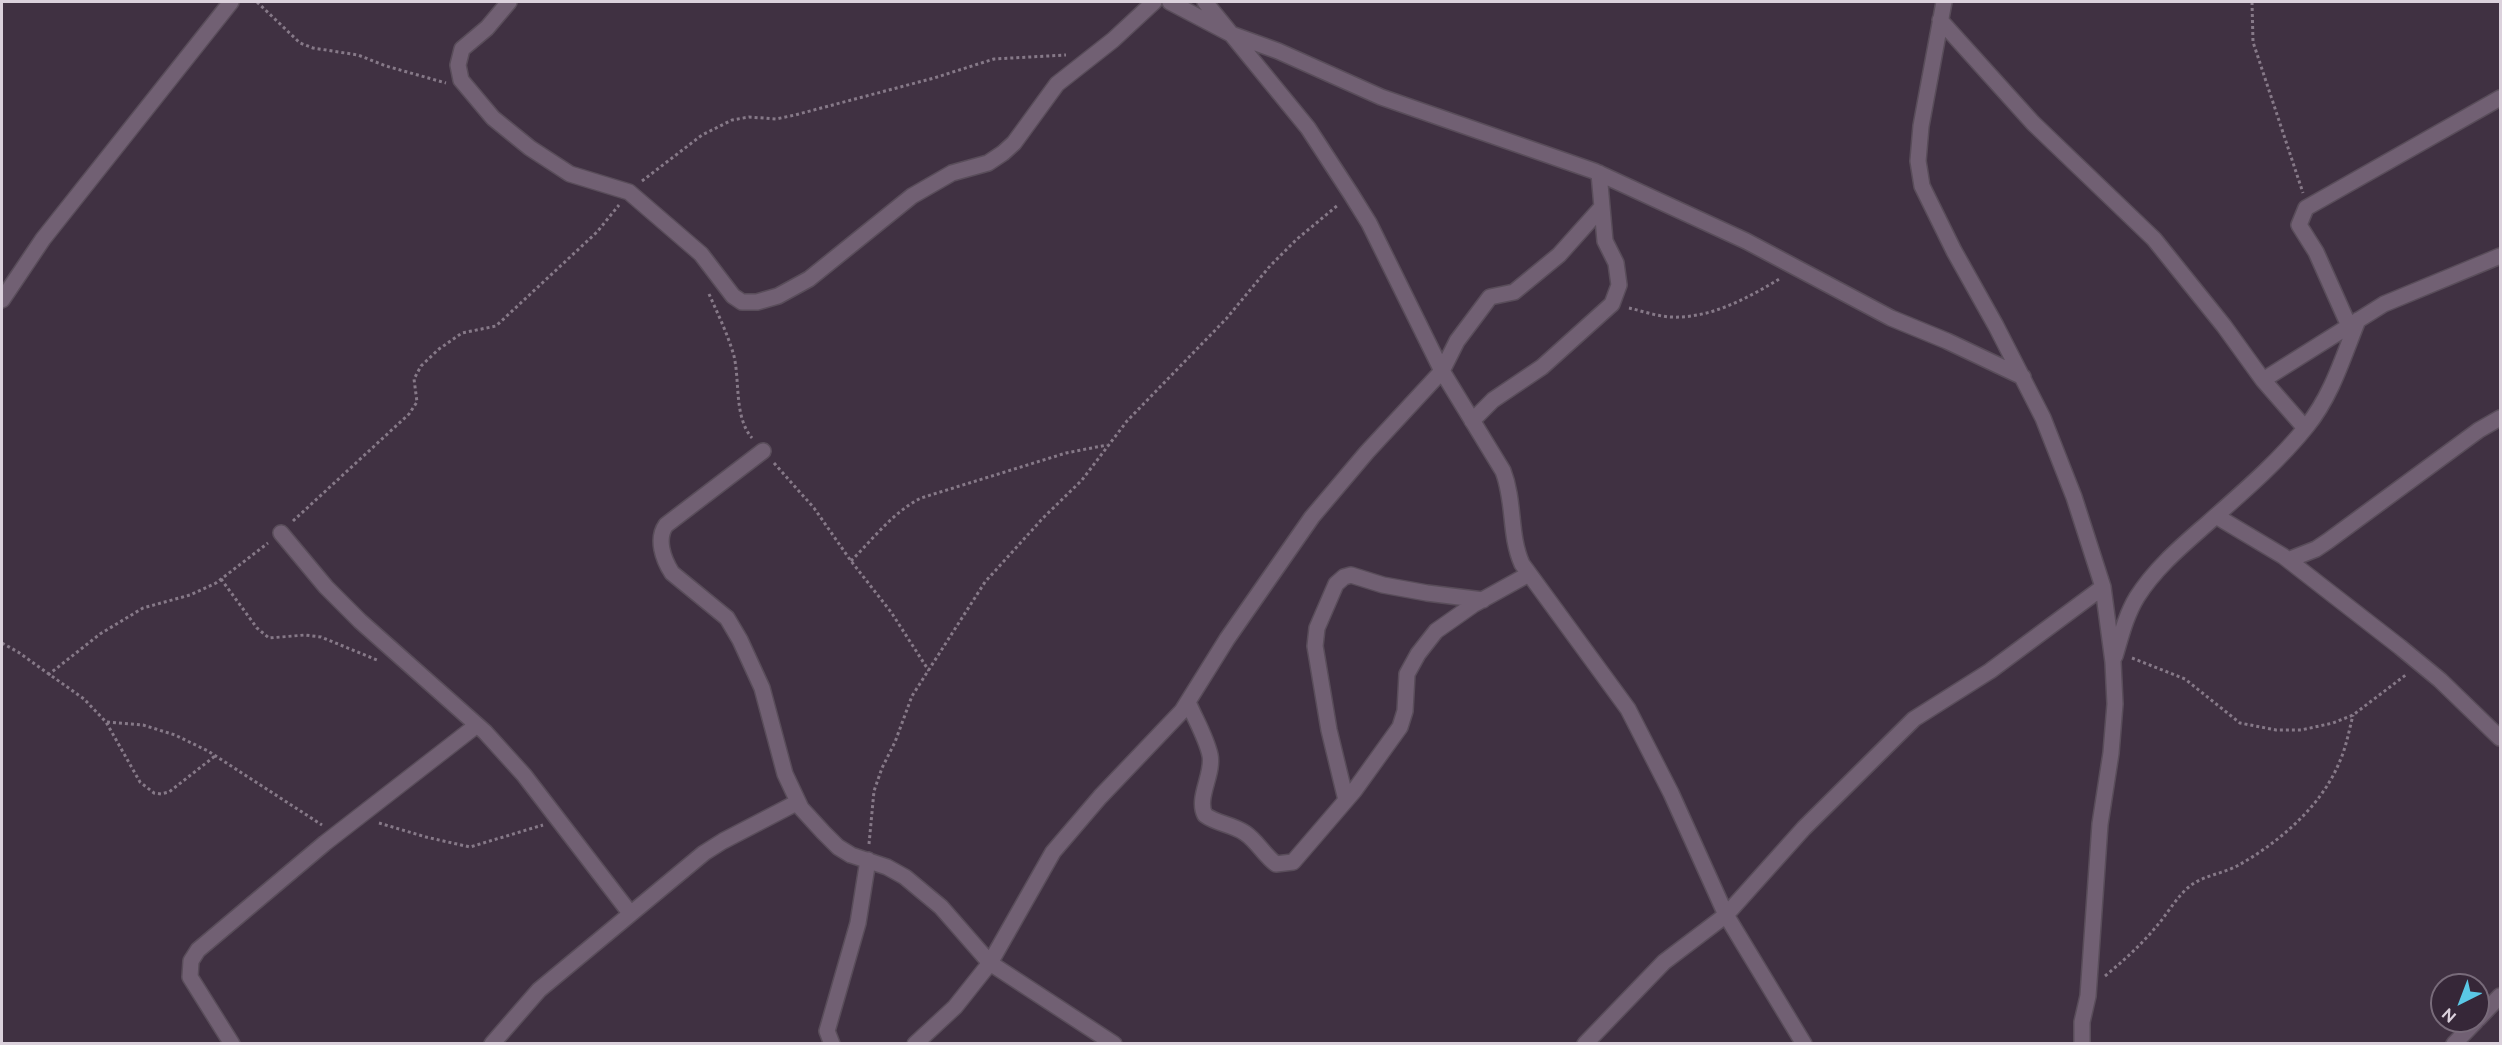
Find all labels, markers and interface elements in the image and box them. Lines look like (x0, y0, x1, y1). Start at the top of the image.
north arrow (2430, 973, 2490, 1033)
text: N (2438, 1004, 2460, 1026)

